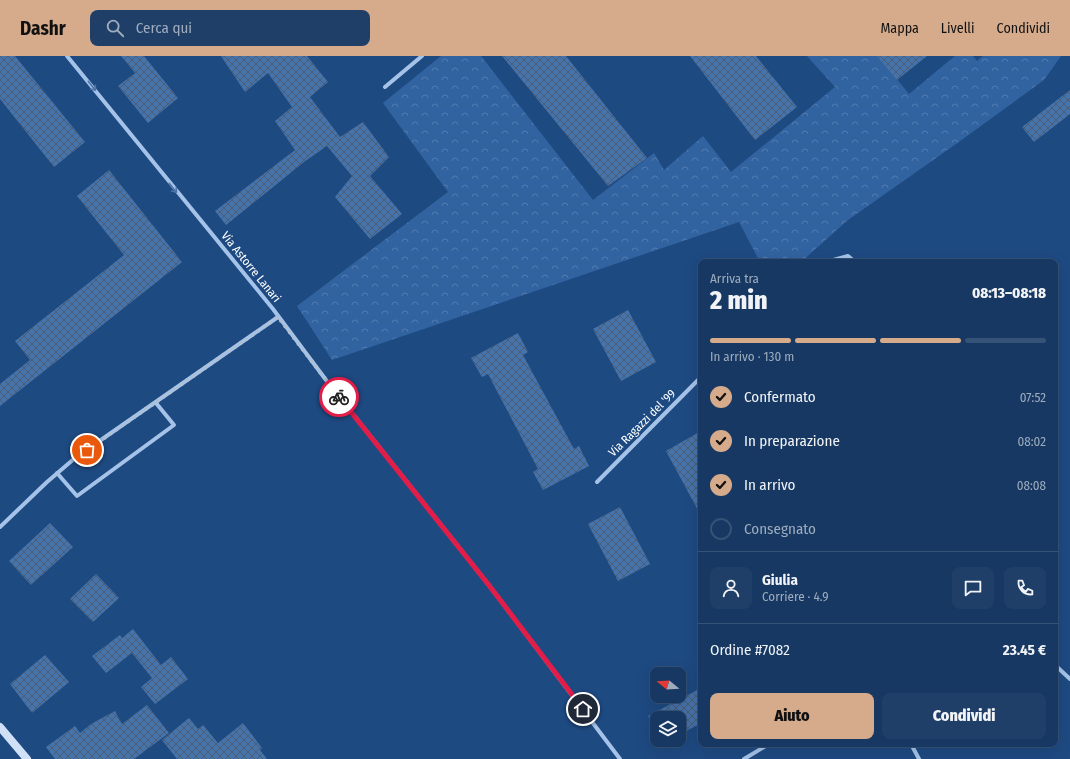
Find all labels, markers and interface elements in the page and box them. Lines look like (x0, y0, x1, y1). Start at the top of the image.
search box (90, 10, 370, 46)
text: Dashr (20, 17, 66, 40)
icon: search (104, 17, 126, 39)
text: Cerca qui (136, 19, 192, 37)
text: Mappa (880, 20, 919, 37)
text: Livelli (941, 20, 975, 37)
text: Condividi (997, 20, 1050, 37)
one-way arrow (87, 81, 96, 92)
one-way arrow (169, 182, 178, 193)
street label: Via Astorre Lanari (218, 229, 284, 305)
text: Arriva tra (710, 271, 759, 286)
text: 08:13–08:18 (972, 284, 1046, 302)
text: 2 min (710, 285, 768, 316)
text: In arrivo · 130 m (710, 349, 794, 364)
courier (319, 377, 359, 417)
icon: bike (328, 386, 350, 408)
street label: Via Ragazzi del '99 (606, 386, 679, 459)
icon: check (710, 386, 732, 408)
text: Confermato (744, 388, 816, 406)
text: 07:52 (1020, 390, 1046, 405)
icon: check (710, 430, 732, 452)
text: In preparazione (744, 432, 840, 450)
pin (70, 433, 104, 467)
text: 08:02 (1018, 434, 1046, 449)
icon: bag (76, 439, 98, 461)
icon: check (710, 474, 732, 496)
text: In arrivo (744, 476, 795, 494)
text: 08:08 (1017, 478, 1046, 493)
text: Consegnato (744, 520, 816, 538)
button: person (710, 567, 752, 609)
button: chat (952, 567, 994, 609)
button: phone (1004, 567, 1046, 609)
text: Giulia (762, 571, 798, 589)
text: Corriere · 4.9 (762, 589, 828, 604)
text: Ordine #7082 (710, 641, 790, 659)
text: 23.45 € (1003, 641, 1046, 659)
north arrow (650, 667, 686, 703)
map controls (650, 667, 686, 747)
pin (566, 692, 600, 726)
button: Aiuto (710, 693, 874, 739)
button: Condividi (882, 693, 1046, 739)
icon: home (572, 698, 594, 720)
button: layers (650, 711, 686, 747)

